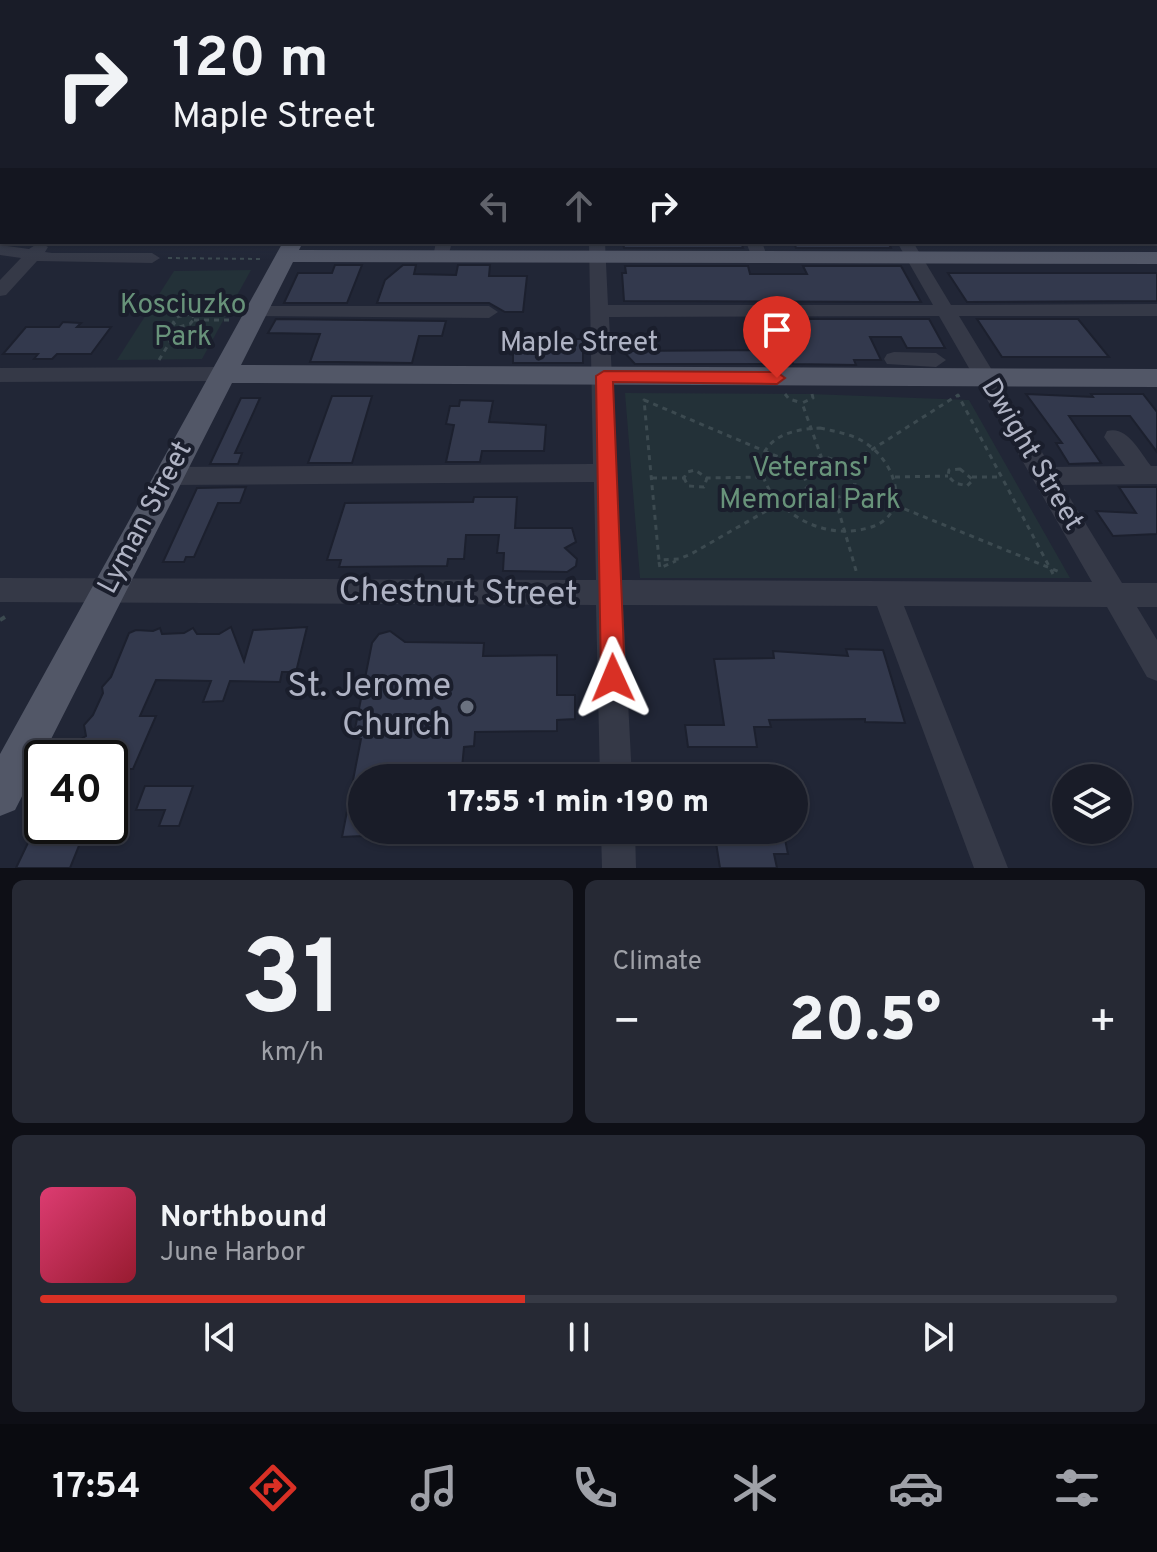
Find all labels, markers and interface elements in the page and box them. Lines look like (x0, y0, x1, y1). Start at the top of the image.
text: 120 m (172, 26, 329, 96)
icon: right (40, 32, 144, 136)
text: Maple Street (172, 95, 376, 141)
icon: left (473, 184, 517, 228)
icon: ahead (557, 184, 601, 228)
icon: right (641, 184, 685, 228)
park label: Kosciuzko Park (120, 288, 246, 356)
pin (743, 296, 811, 378)
icon: arrive (755, 308, 799, 352)
street label: Maple Street (500, 326, 658, 362)
street label: Dwight Street (971, 372, 1091, 538)
street label: Lyman Street (91, 435, 201, 601)
park label: Veterans' Memorial Park (719, 451, 901, 519)
street label: Chestnut Street (338, 570, 578, 618)
position arrow (571, 636, 655, 720)
place label: St. Jerome Church (287, 666, 451, 748)
marker: St. Jerome Church (458, 698, 476, 716)
speed limit sign: 40 (24, 740, 128, 844)
map controls (1052, 764, 1132, 844)
button: layers (1052, 764, 1132, 844)
text: 17:55 · 1 min · 190 m (447, 785, 709, 822)
text: 31 (240, 919, 344, 1051)
text: Climate (613, 946, 702, 979)
text: 20.5° (788, 986, 941, 1062)
text: − (613, 996, 641, 1052)
text: + (1089, 996, 1117, 1052)
text: km/h (261, 1037, 324, 1070)
text: Northbound (160, 1200, 327, 1237)
text: June Harbor (160, 1237, 305, 1270)
icon: previous (198, 1315, 242, 1359)
icon: pause (557, 1315, 601, 1359)
icon: next (916, 1315, 960, 1359)
icon: directions (245, 1460, 301, 1516)
icon: music (406, 1460, 462, 1516)
icon: phone (567, 1460, 623, 1516)
icon: climate (727, 1460, 783, 1516)
icon: car (888, 1460, 944, 1516)
icon: filters (1049, 1460, 1105, 1516)
text: 17:54 (52, 1465, 141, 1511)

